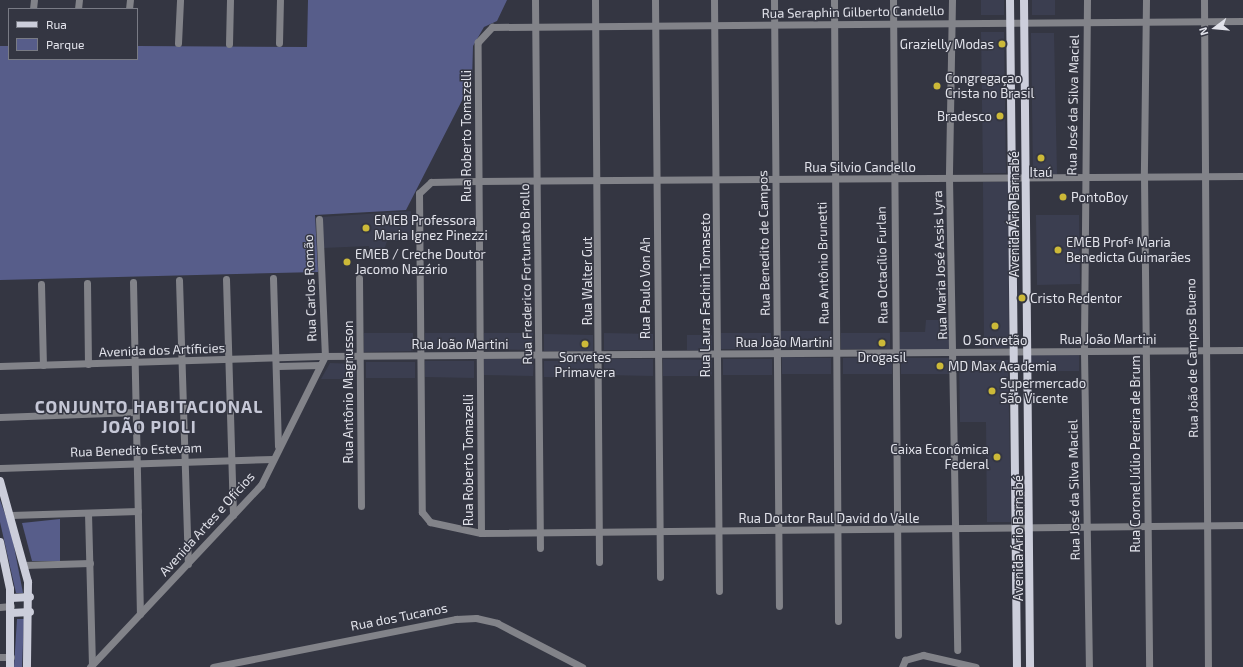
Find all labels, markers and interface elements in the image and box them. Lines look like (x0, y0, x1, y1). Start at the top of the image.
street label: Rua Seraphin Gilberto Candello (762, 3, 944, 21)
legend (8, 8, 138, 60)
north arrow (1195, 8, 1235, 48)
text: Rua (46, 17, 67, 31)
text: N (1196, 26, 1210, 37)
street label: Rua José da Silva Maciel (1064, 34, 1082, 176)
place label: Grazielly Modas (899, 36, 994, 52)
text: Parque (46, 37, 84, 51)
marker: Grazielly Modas (997, 39, 1007, 49)
street label: Rua Roberto Tomazelli (458, 70, 474, 202)
place label: Congregaçao Crista no Brasil (945, 71, 1034, 102)
marker: Congregaçao Crista no Brasil (932, 81, 942, 91)
place label: Bradesco (937, 108, 992, 124)
marker: Bradesco (995, 111, 1005, 121)
street label: Avenida Ário Barnabé (1006, 151, 1022, 277)
marker: Itaú (1036, 153, 1046, 163)
street label: Rua Silvio Candello (804, 159, 916, 175)
place label: Itaú (1030, 164, 1052, 180)
street label: Rua Benedito de Campos (755, 170, 773, 316)
street label: Rua Frederico Fortunato Brollo (517, 183, 535, 365)
place label: PontoBoy (1071, 189, 1128, 205)
street label: Rua Maria José Assis Lyra (930, 190, 950, 340)
marker: PontoBoy (1058, 192, 1068, 202)
street label: Rua Antônio Brunetti (814, 201, 832, 325)
street label: Rua Octacílio Furlan (873, 206, 891, 324)
place label: EMEB Professora Maria Ignez Pinezzi (374, 213, 488, 244)
street label: Rua Laura Fachini Tomaseto (697, 213, 713, 377)
marker: EMEB Professora Maria Ignez Pinezzi (361, 223, 371, 233)
street label: Rua Carlos Romão (300, 234, 320, 342)
place label: EMEB Profª Maria Benedicta Guimarães (1066, 235, 1191, 266)
street label: Rua Walter Gut (579, 236, 595, 326)
street label: Rua Paulo Von Ah (637, 237, 653, 339)
marker: EMEB Profª Maria Benedicta Guimarães (1053, 245, 1063, 255)
place label: EMEB / Creche Doutor Jacomo Nazário (355, 247, 486, 278)
marker: EMEB / Creche Doutor Jacomo Nazário (342, 257, 352, 267)
street label: Rua João de Campos Bueno (1183, 278, 1201, 438)
place label: Cristo Redentor (1030, 290, 1122, 306)
marker: Cristo Redentor (1017, 293, 1027, 303)
street label: Rua Antônio Magnusson (340, 320, 356, 464)
marker: O Sorvetão (990, 321, 1000, 331)
street label: Rua João Martini (1059, 331, 1157, 347)
place label: O Sorvetão (963, 332, 1027, 348)
street label: Rua João Martini (735, 334, 833, 350)
street label: Rua João Martini (411, 336, 509, 352)
marker: Drogasil (877, 338, 887, 348)
marker: Sorvetes Primavera (580, 339, 590, 349)
street label: Avenida dos Artíficies (98, 340, 226, 360)
place label: Drogasil (857, 349, 907, 365)
place label: Sorvetes Primavera (555, 350, 615, 381)
street label: Rua Coronel Júlio Pereira de Brum (1127, 355, 1143, 553)
place label: MD Max Academia (948, 358, 1057, 374)
marker: MD Max Academia (935, 361, 945, 371)
place label: Supermercado São Vicente (1000, 376, 1086, 407)
marker: Supermercado São Vicente (987, 386, 997, 396)
street label: Rua Roberto Tomazelli (460, 394, 476, 526)
district label: CONJUNTO HABITACIONAL JOÃO PIOLI (35, 397, 263, 437)
street label: Rua José da Silva Maciel (1065, 419, 1083, 561)
street label: Rua Benedito Estevam (70, 440, 202, 460)
place label: Caixa Econômica Federal (890, 442, 989, 473)
marker: Caixa Econômica Federal (992, 452, 1002, 462)
street label: Avenida Artes e Ofícios (156, 469, 258, 579)
street label: Avenida Ário Barnabé (1010, 475, 1026, 601)
street label: Rua Doutor Raul David do Valle (738, 510, 920, 526)
street label: Rua dos Tucanos (349, 600, 449, 634)

